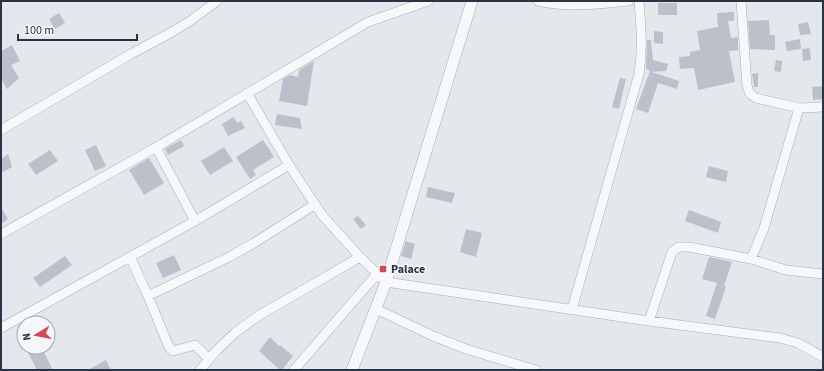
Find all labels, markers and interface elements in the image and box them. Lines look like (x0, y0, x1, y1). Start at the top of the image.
scale bar (18, 16, 137, 42)
text: 100 m (24, 22, 54, 39)
place label: Palace (391, 261, 425, 278)
marker: Palace (378, 264, 388, 274)
north arrow (16, 315, 56, 355)
text: N (19, 332, 35, 342)

